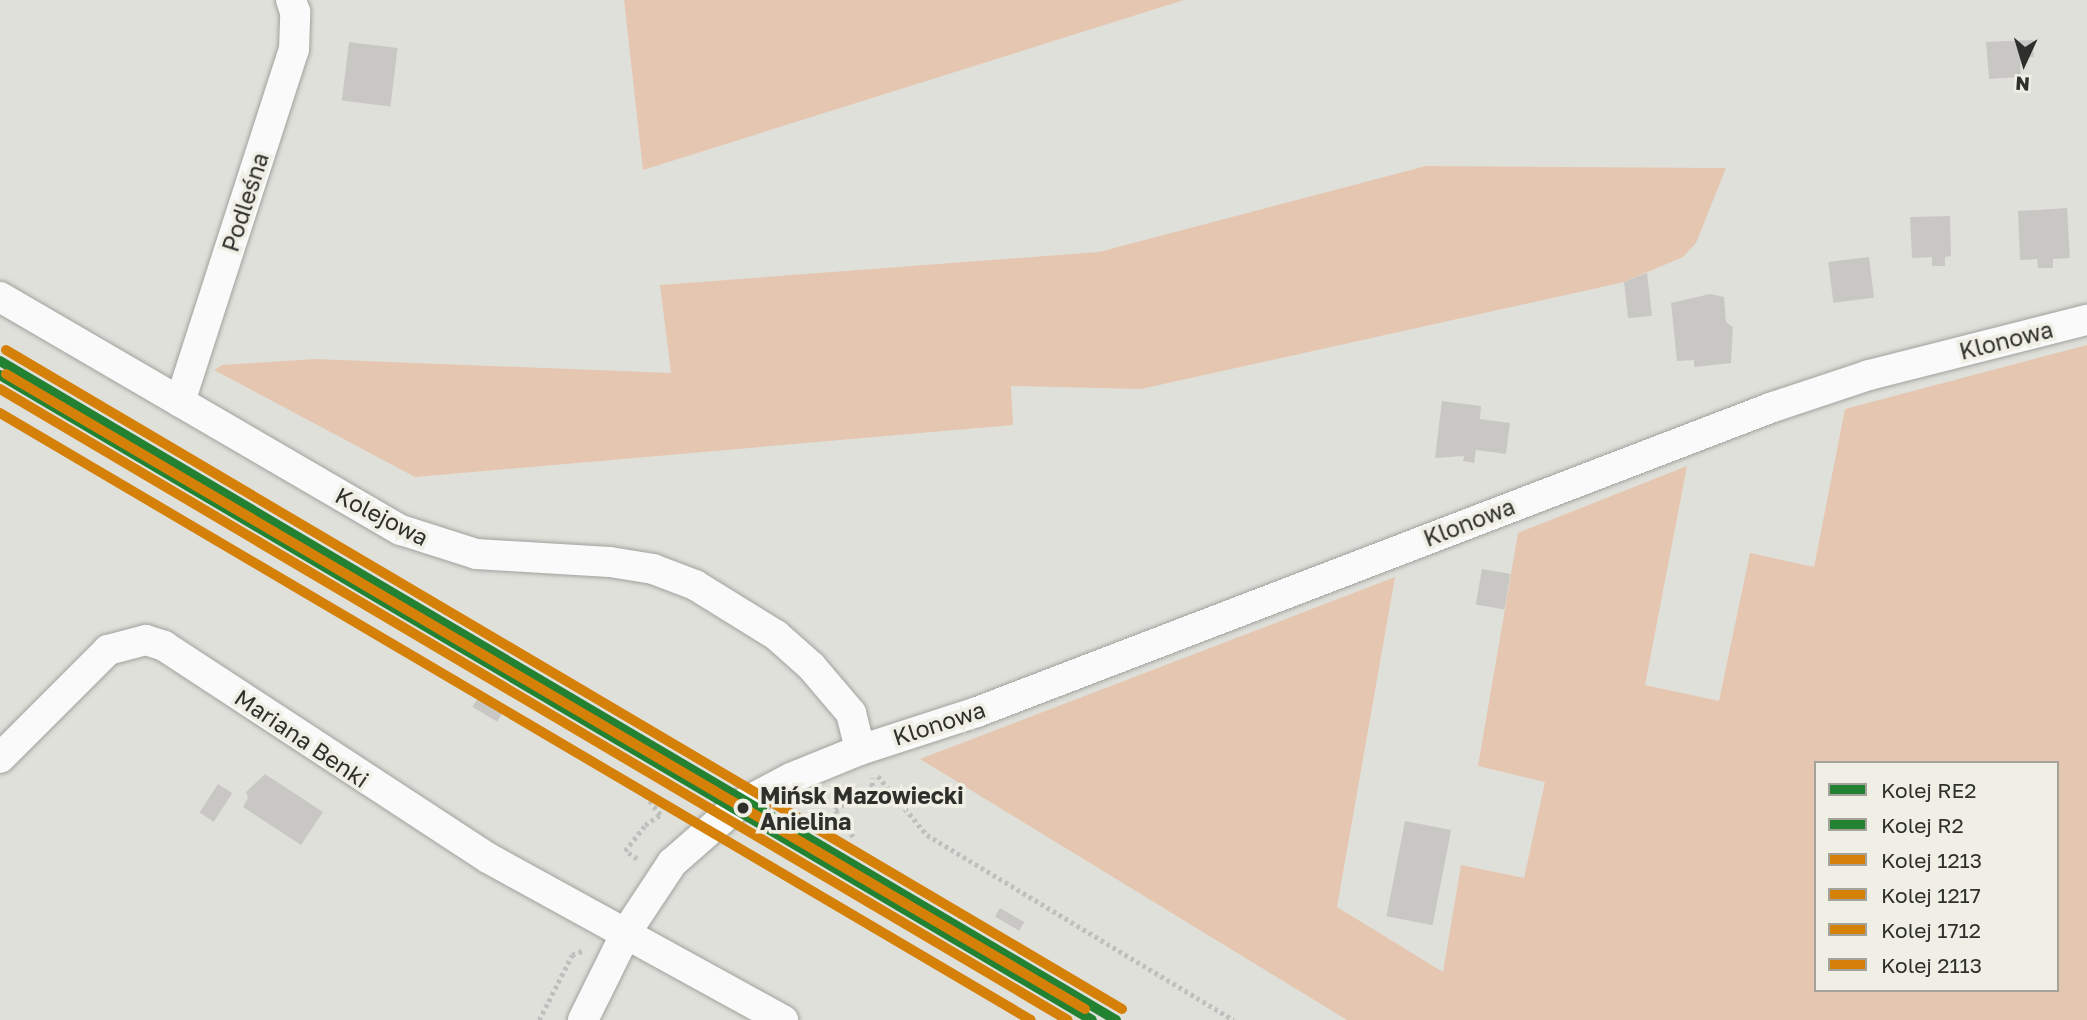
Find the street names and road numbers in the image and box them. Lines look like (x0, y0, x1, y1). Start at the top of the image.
street label: Podleśna (216, 149, 274, 255)
street label: Klonowa (1956, 315, 2056, 365)
street label: Kolejowa (331, 481, 433, 551)
street label: Klonowa (1419, 492, 1519, 552)
street label: Mariana Benki (230, 683, 374, 793)
street label: Klonowa (889, 695, 989, 751)

